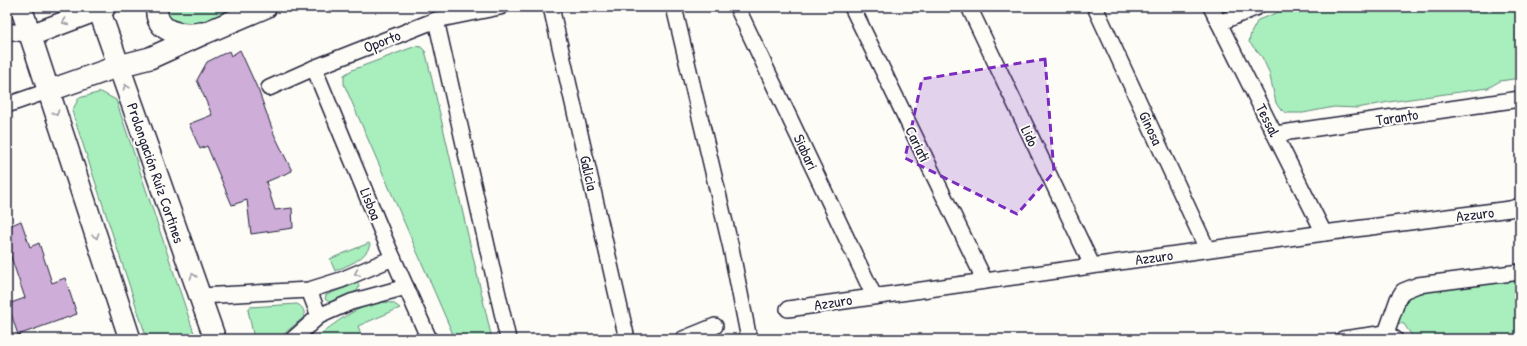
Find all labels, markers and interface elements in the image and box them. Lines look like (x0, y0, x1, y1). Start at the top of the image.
one-way arrow (62, 18, 69, 26)
street label: Oporto (361, 24, 403, 58)
one-way arrow (122, 84, 131, 91)
street label: Prolongación Ruíz Cortines (122, 100, 190, 246)
street label: Tessal (1251, 100, 1285, 140)
street label: Taranto (1374, 104, 1420, 130)
street label: Ginosa (1134, 108, 1168, 148)
one-way arrow (51, 109, 59, 116)
street label: Cariati (900, 122, 936, 166)
street label: Lido (1016, 122, 1044, 150)
street label: Siabari (789, 131, 823, 173)
street label: Galicia (575, 153, 603, 193)
street label: Lisboa (355, 185, 387, 223)
street label: Azzuro (1455, 201, 1495, 227)
one-way arrow (91, 232, 100, 239)
street label: Azzuro (1134, 244, 1174, 270)
one-way arrow (354, 268, 362, 276)
one-way arrow (189, 272, 197, 279)
street label: Azzuro (813, 289, 853, 315)

